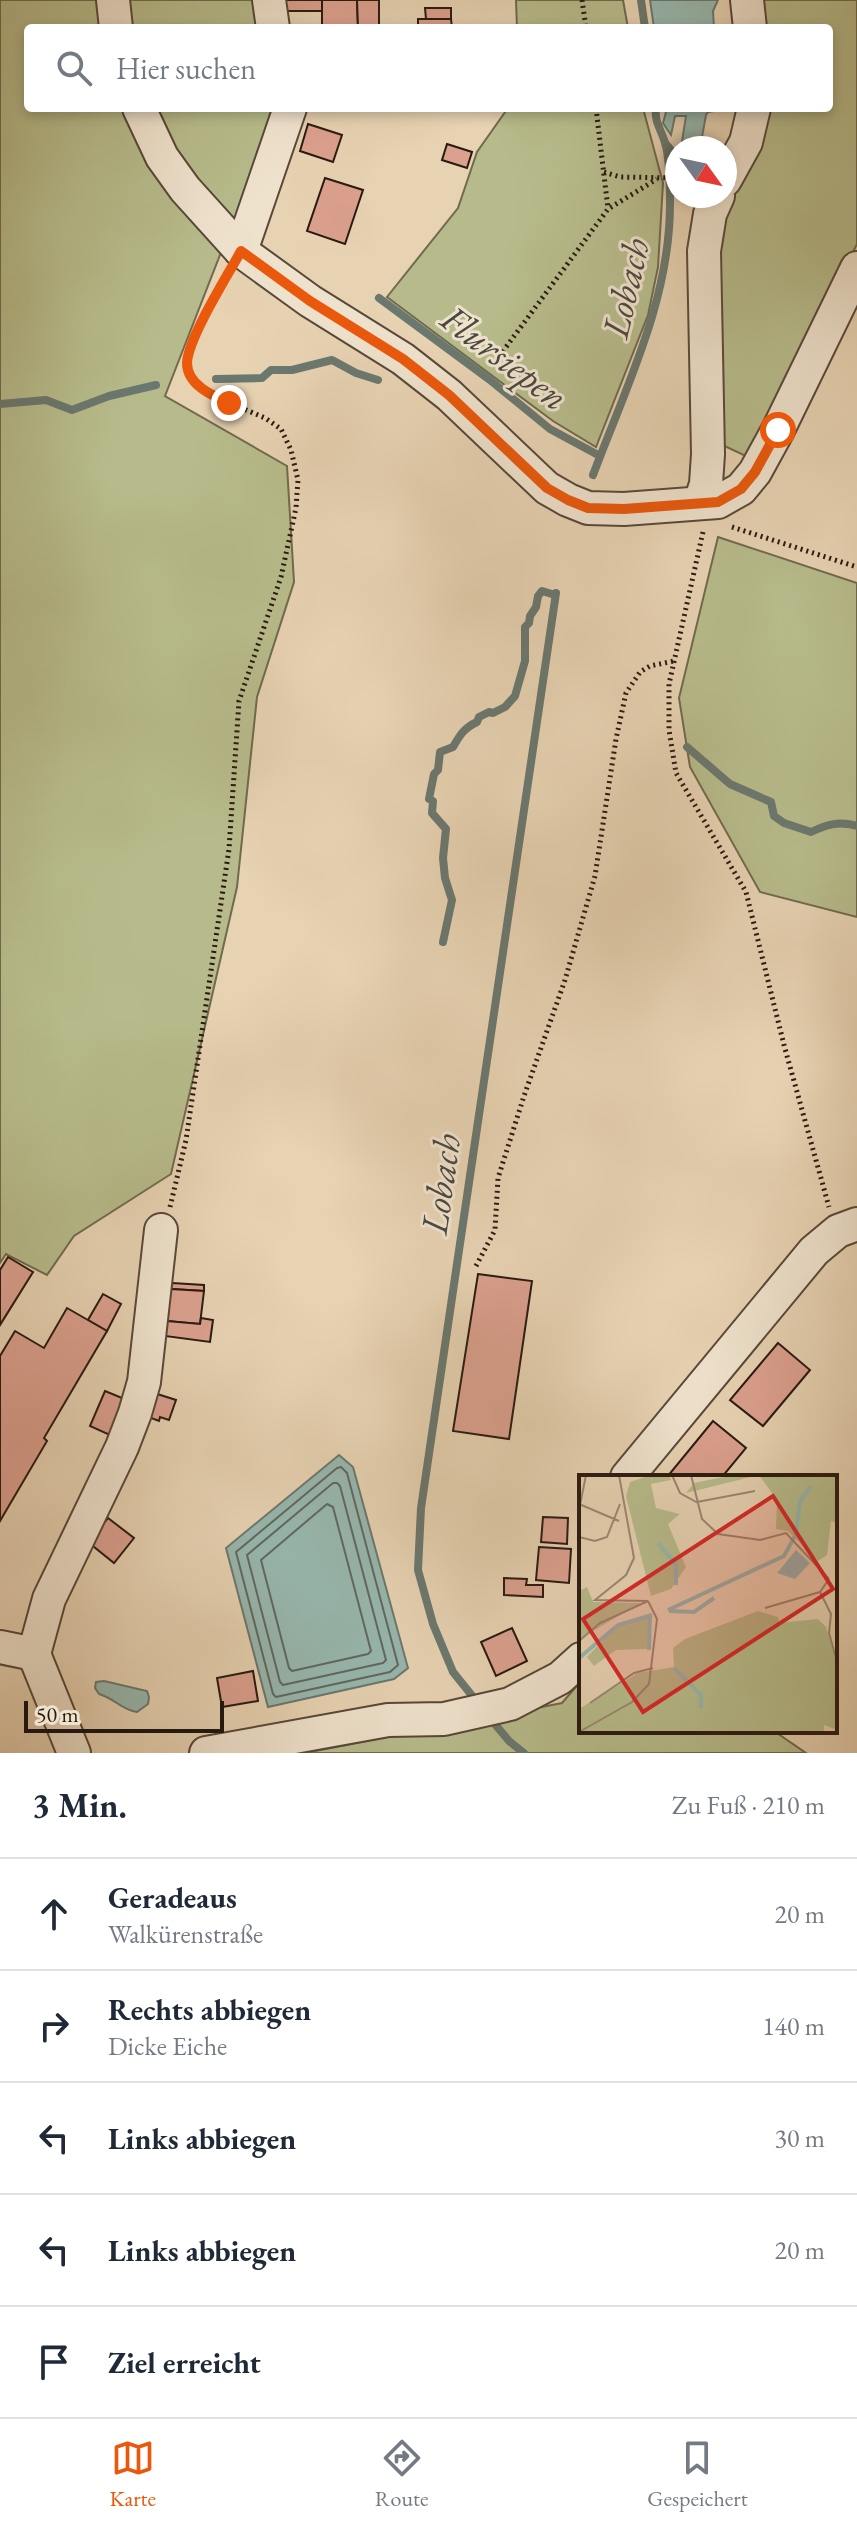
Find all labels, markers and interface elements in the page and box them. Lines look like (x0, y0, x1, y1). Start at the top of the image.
search box (24, 24, 833, 112)
icon: search (52, 46, 96, 90)
text: Hier suchen (116, 49, 256, 88)
north arrow (665, 136, 737, 208)
water label: Lobach (590, 233, 660, 344)
water label: Flursiepen (431, 293, 578, 421)
route end (211, 385, 247, 421)
route start (760, 412, 796, 448)
water label: Lobach (409, 1130, 471, 1239)
inset map (579, 1475, 837, 1733)
scale bar (24, 1697, 224, 1733)
text: 50 m (36, 1700, 79, 1729)
text: 3 Min. (32, 1783, 127, 1827)
text: Zu Fuß · 210 m (672, 1788, 825, 1822)
text: Geradeaus (108, 1878, 237, 1917)
icon: ahead (32, 1892, 76, 1936)
text: 20 m (775, 1897, 825, 1931)
text: Walkürenstraße (108, 1917, 263, 1951)
text: Rechts abbiegen (108, 1990, 311, 2029)
icon: right (32, 2004, 76, 2048)
text: 140 m (762, 2009, 825, 2043)
text: Dicke Eiche (108, 2029, 227, 2063)
icon: left (32, 2116, 76, 2160)
text: Links abbiegen (108, 2119, 296, 2158)
text: 30 m (775, 2121, 825, 2155)
icon: left (32, 2228, 76, 2272)
text: Links abbiegen (108, 2231, 296, 2270)
text: 20 m (775, 2233, 825, 2267)
icon: arrive (32, 2340, 76, 2384)
text: Ziel erreicht (108, 2343, 261, 2382)
tab: Karte (109, 2436, 156, 2513)
tab: Route (375, 2436, 429, 2513)
tab: Gespeichert (647, 2436, 748, 2513)

